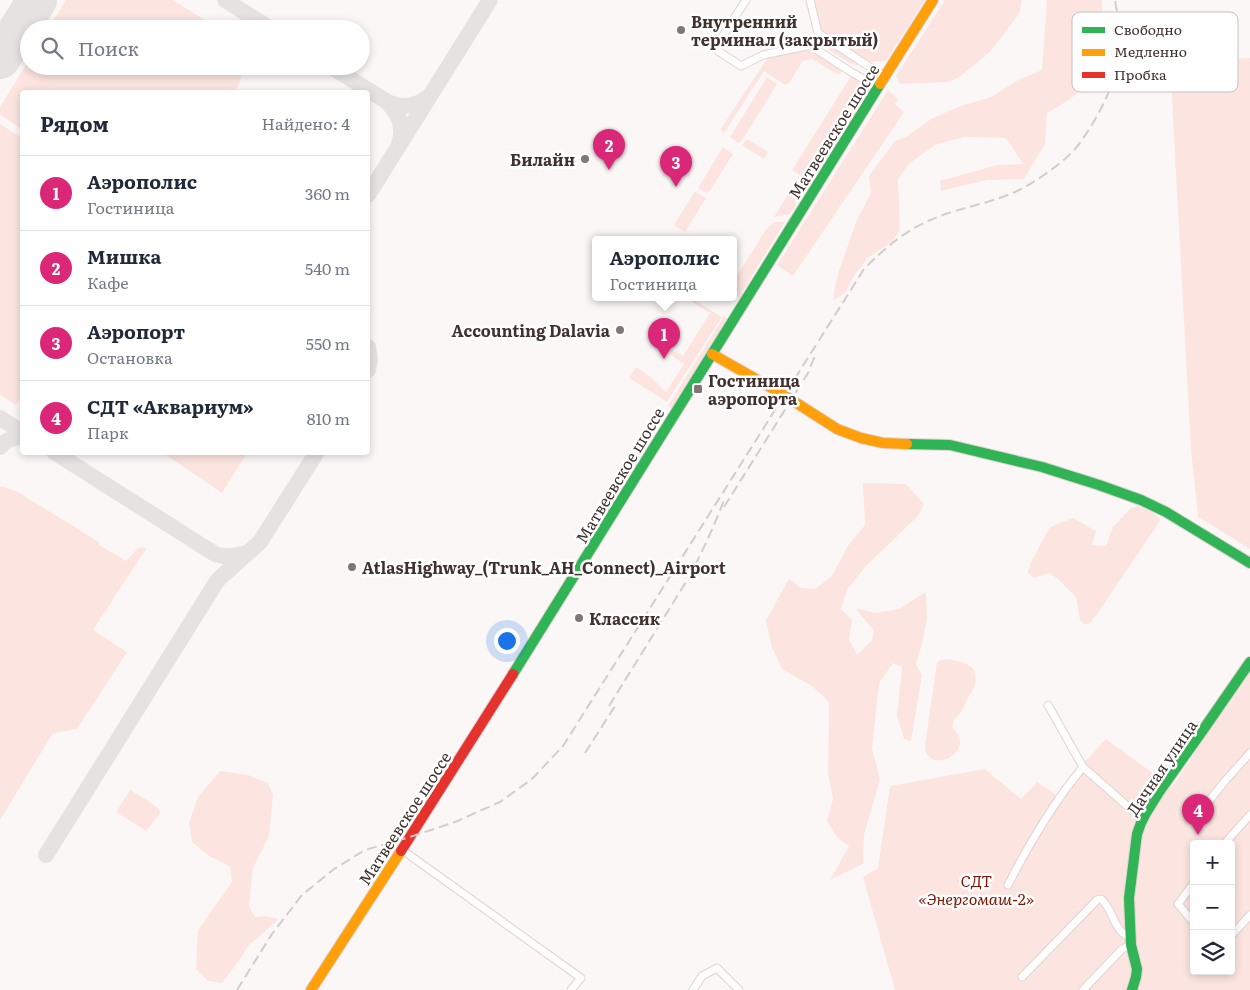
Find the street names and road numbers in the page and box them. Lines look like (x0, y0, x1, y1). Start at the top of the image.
street label: Матвеевское шоссе (782, 59, 884, 203)
street label: Матвеевское шоссе (569, 402, 669, 548)
street label: Дачная улица (1120, 714, 1202, 820)
street label: Матвеевское шоссе (352, 746, 456, 890)

